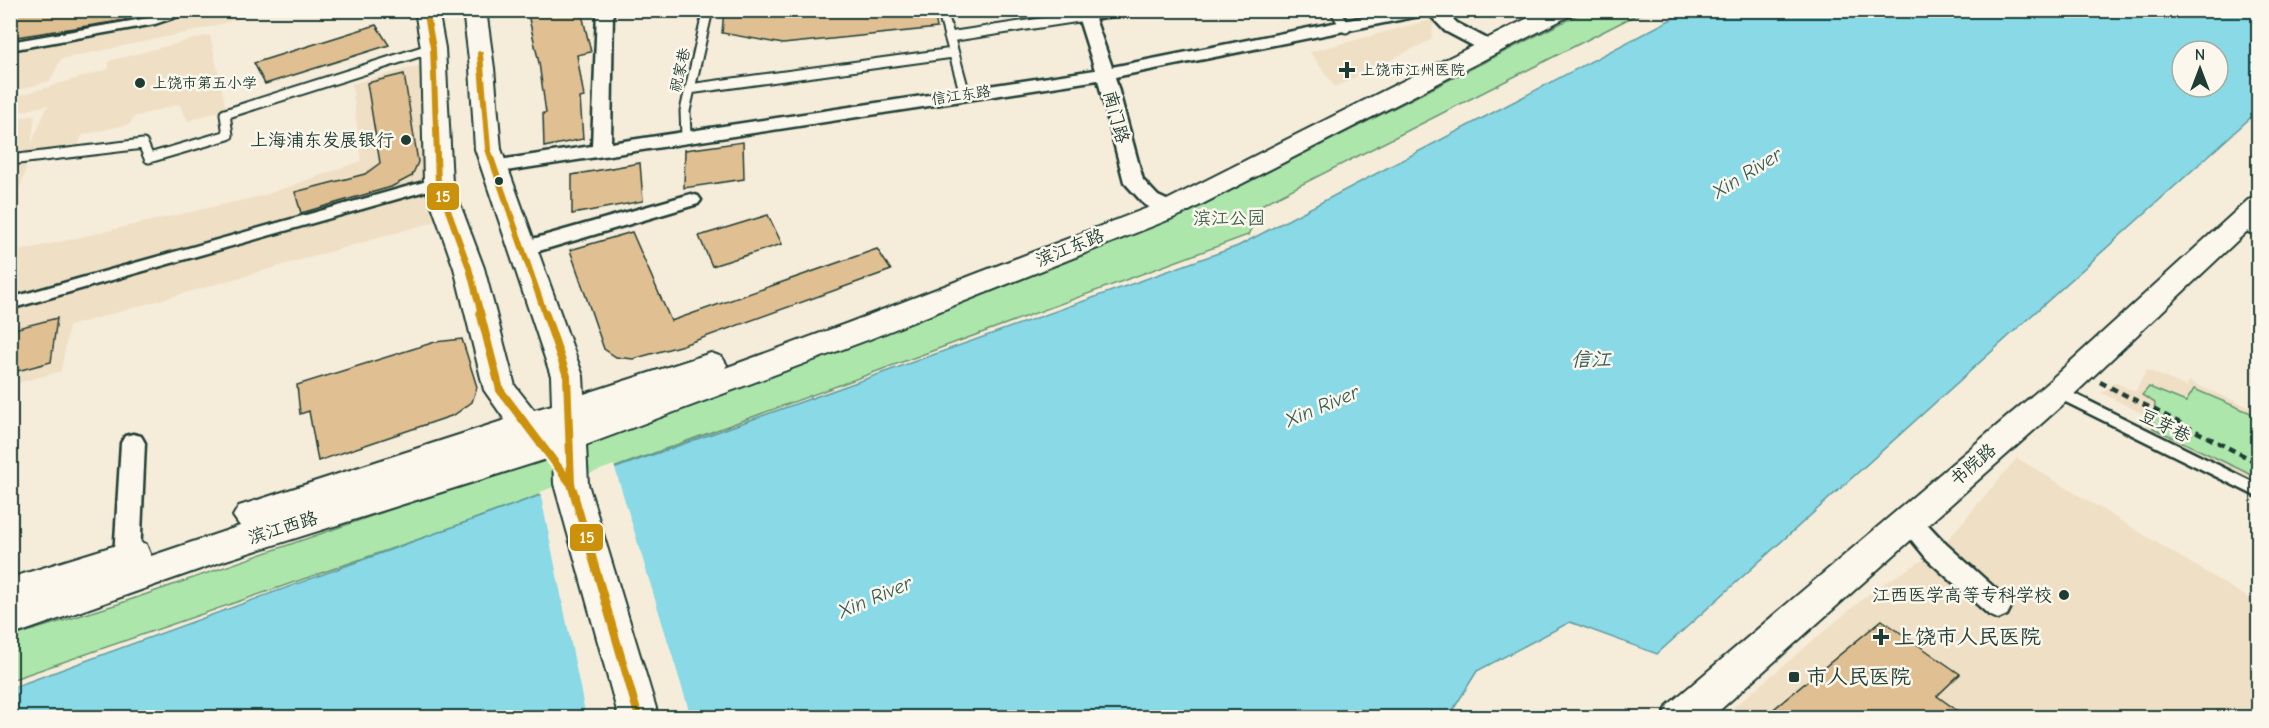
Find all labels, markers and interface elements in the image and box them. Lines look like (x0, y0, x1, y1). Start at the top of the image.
north arrow (2170, 39, 2230, 99)
street label: 祝家巷 (666, 46, 694, 94)
text: N (2195, 46, 2205, 64)
marker: 上饶市江州医院 (1338, 61, 1356, 79)
place label: 上饶市江州医院 (1360, 61, 1465, 79)
place label: 上饶市第五小学 (152, 74, 257, 92)
marker: 上饶市第五小学 (133, 76, 147, 90)
street label: 信江东路 (930, 82, 992, 108)
street label: 南门路 (1099, 88, 1133, 146)
place label: 上海浦东发展银行 (250, 130, 394, 151)
marker: 上海浦东发展银行 (399, 133, 413, 147)
water label: Xin River (1707, 142, 1787, 204)
unlabelled marker (493, 175, 505, 187)
line badge: 15 (426, 182, 460, 211)
text: 15 (436, 188, 450, 206)
park label: 滨江公园 (1193, 208, 1265, 229)
street label: 滨江东路 (1033, 225, 1107, 271)
water label: 信江 (1571, 348, 1612, 371)
water label: Xin River (1281, 380, 1363, 432)
street label: 豆芽巷 (2136, 405, 2194, 447)
street label: 书院路 (1946, 439, 2000, 491)
street label: 滨江西路 (246, 507, 320, 549)
line badge: 15 (569, 523, 604, 552)
text: 15 (580, 529, 594, 547)
water label: Xin River (834, 571, 916, 623)
place label: 江西医学高等专科学校 (1872, 585, 2052, 606)
marker: 江西医学高等专科学校 (2057, 588, 2071, 602)
place label: 上饶市人民医院 (1894, 625, 2041, 649)
marker: 上饶市人民医院 (1872, 628, 1890, 646)
place label: 市人民医院 (1806, 665, 1911, 689)
marker: 市人民医院 (1787, 670, 1801, 684)

